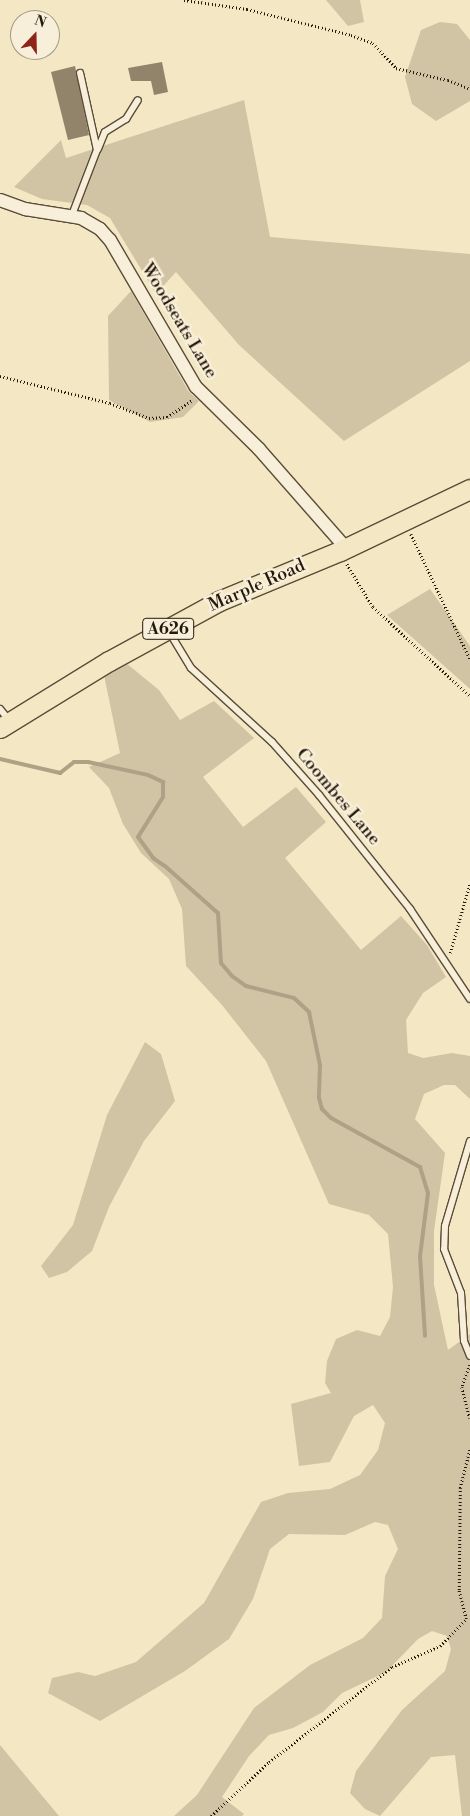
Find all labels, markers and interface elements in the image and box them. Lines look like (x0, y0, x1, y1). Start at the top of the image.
north arrow (10, 10, 60, 60)
text: N (32, 12, 48, 32)
street label: Woodseats Lane (136, 260, 222, 382)
street label: Marple Road (205, 555, 309, 617)
road number: A626 (142, 616, 194, 642)
street label: Coombes Lane (291, 744, 385, 850)

